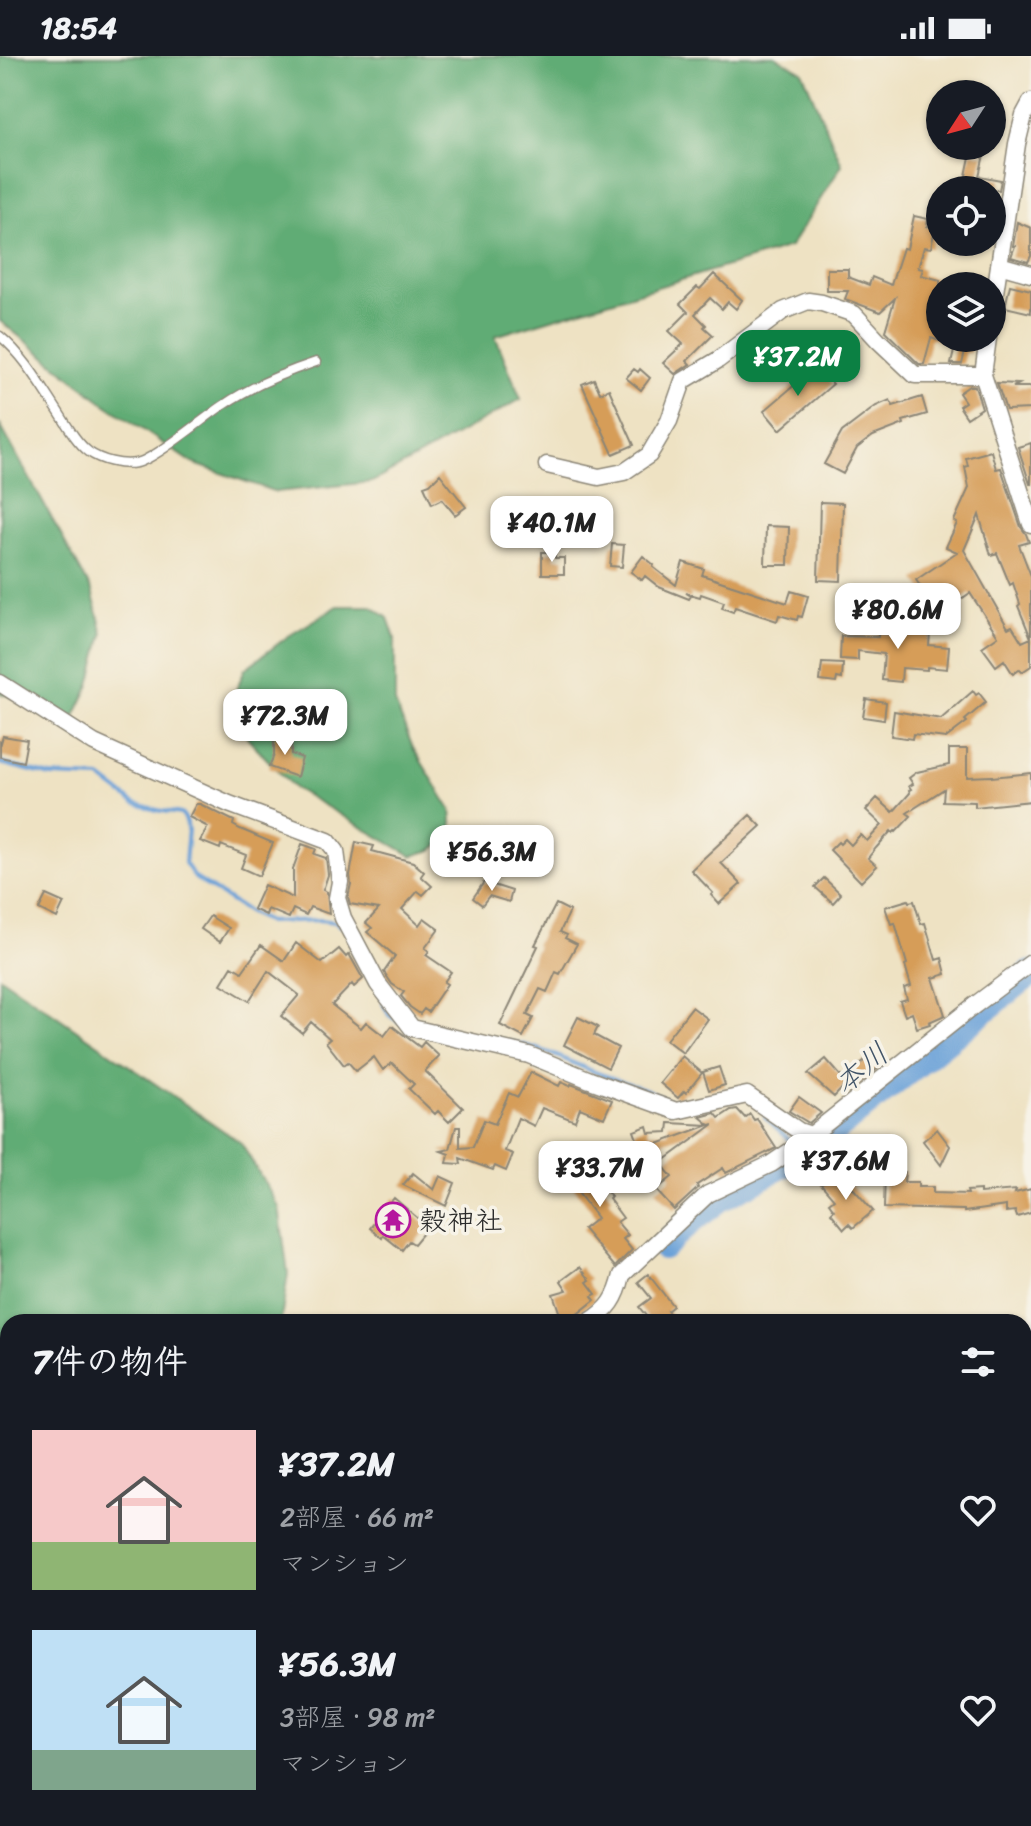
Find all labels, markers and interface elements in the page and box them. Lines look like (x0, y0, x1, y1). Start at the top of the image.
text: 18:54 (40, 1, 117, 55)
north arrow (926, 80, 1006, 160)
map controls (926, 80, 1006, 352)
button: locate (926, 176, 1006, 256)
button: layers (926, 272, 1006, 352)
pin: ¥37.2M (733, 330, 863, 398)
text: ¥37.2M (754, 333, 842, 379)
pin: ¥40.1M (487, 496, 617, 564)
text: ¥40.1M (508, 499, 596, 545)
pin: ¥80.6M (833, 583, 963, 651)
text: ¥80.6M (853, 586, 943, 632)
pin: ¥72.3M (220, 689, 350, 757)
text: ¥72.3M (241, 692, 329, 738)
pin: ¥56.3M (427, 825, 557, 893)
text: ¥56.3M (448, 828, 536, 874)
water label: 本川 (821, 1028, 901, 1108)
pin: ¥37.6M (781, 1134, 911, 1202)
text: ¥37.6M (802, 1137, 890, 1183)
pin: ¥33.7M (535, 1141, 665, 1209)
text: ¥33.7M (557, 1144, 643, 1190)
place label: 穀神社 (419, 1196, 503, 1245)
temple icon: 穀神社 (374, 1201, 412, 1239)
text: 7件の物件 (32, 1332, 187, 1392)
icon: filters (956, 1340, 1000, 1384)
text: ¥37.2M (280, 1434, 395, 1494)
icon: home (96, 1462, 192, 1558)
icon: heart (956, 1488, 1000, 1532)
text: 2部屋 · 66 m² (280, 1494, 434, 1540)
text: マンション (280, 1540, 409, 1586)
text: ¥56.3M (280, 1634, 396, 1694)
icon: home (96, 1662, 192, 1758)
icon: heart (956, 1688, 1000, 1732)
text: 3部屋 · 98 m² (280, 1694, 435, 1740)
text: マンション (280, 1740, 409, 1786)

